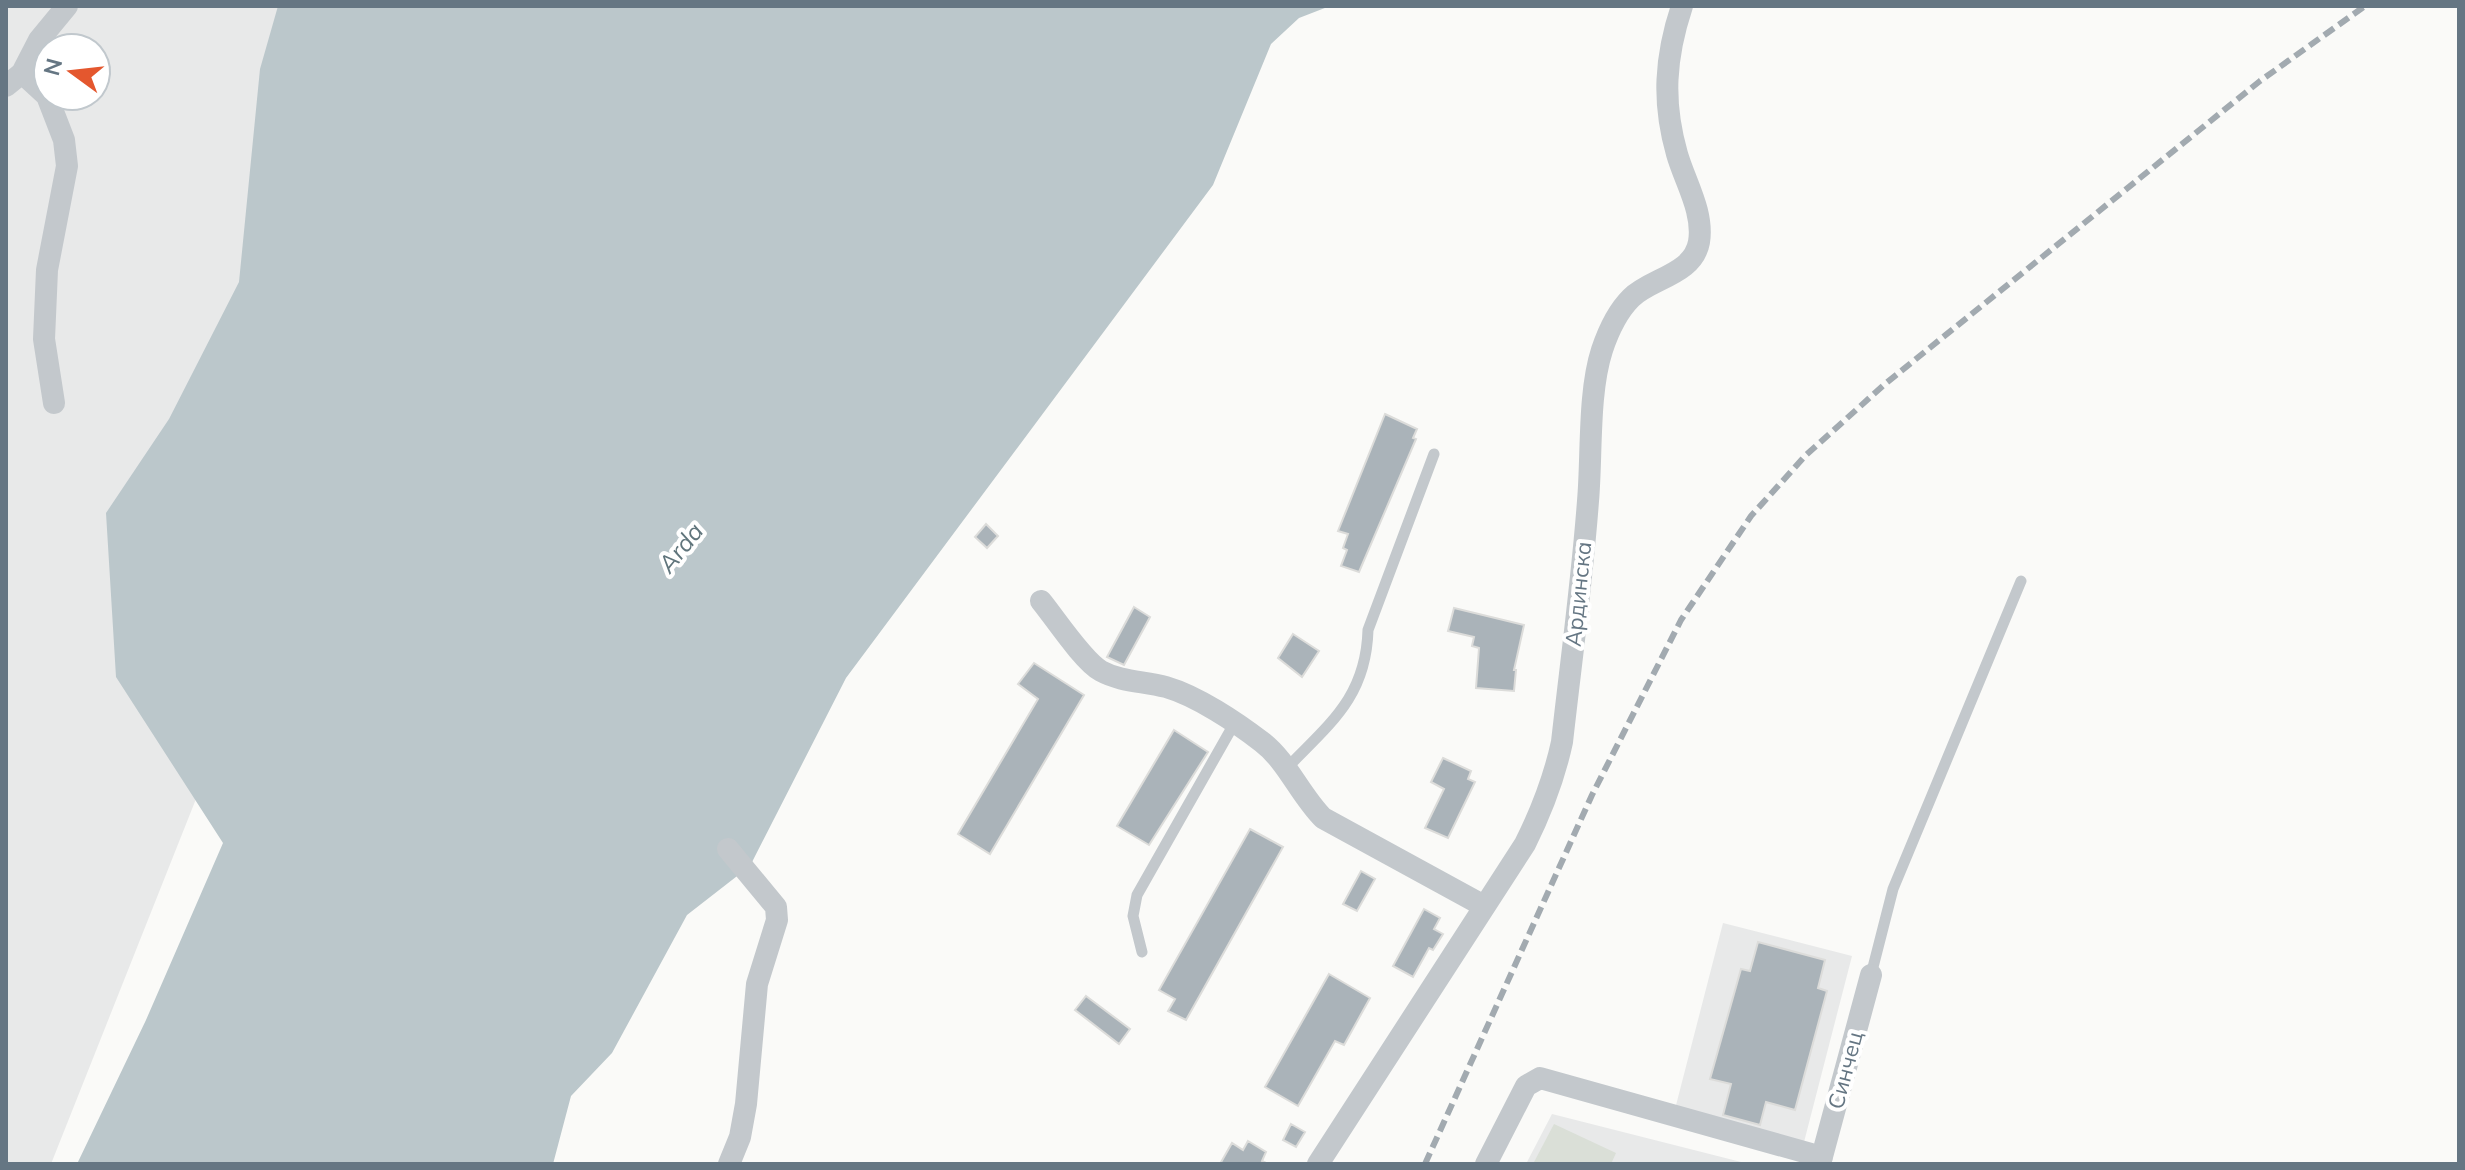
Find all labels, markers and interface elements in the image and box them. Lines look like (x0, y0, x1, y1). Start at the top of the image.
north arrow (32, 32, 112, 112)
text: N (37, 55, 68, 78)
water label: Arda (651, 517, 709, 579)
street label: Ардинска (1559, 540, 1597, 648)
street label: Синчец (1821, 1028, 1869, 1112)

